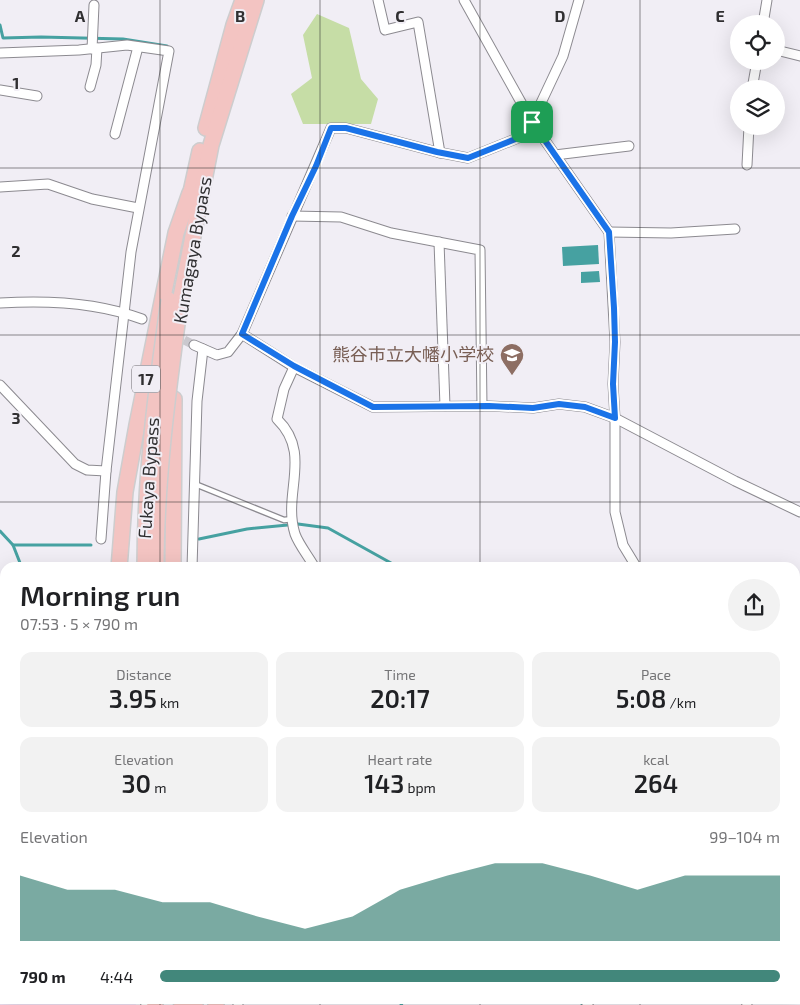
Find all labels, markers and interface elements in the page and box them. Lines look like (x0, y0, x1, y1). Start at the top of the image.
text: A (75, 6, 86, 25)
text: B (235, 6, 245, 25)
text: C (395, 6, 405, 25)
text: D (555, 6, 566, 25)
text: E (715, 6, 725, 25)
map controls (730, 15, 785, 135)
button: locate (730, 15, 785, 70)
text: 1 (13, 73, 19, 92)
button: layers (730, 80, 785, 135)
pin (511, 101, 553, 143)
icon: arrive (518, 108, 546, 136)
street label: Kumagaya Bypass (168, 175, 216, 325)
text: 2 (11, 241, 21, 260)
school or university icon: 熊谷市立大幡小学校 (499, 342, 525, 376)
place label: 熊谷市立大幡小学校 (332, 343, 494, 365)
road number: 17 (132, 366, 160, 392)
text: 3 (11, 408, 21, 427)
street label: Fukaya Bypass (133, 417, 163, 539)
text: Morning run (20, 578, 180, 612)
button: share (728, 579, 780, 631)
text: 07:53 · 5 × 790 m (20, 614, 138, 633)
text: Distance (116, 666, 172, 683)
text: Time (384, 666, 416, 683)
text: Pace (641, 666, 671, 683)
text: 3.95 (109, 683, 157, 713)
text: 20:17 (370, 683, 430, 713)
text: 5:08 (616, 683, 666, 713)
text: km (157, 694, 179, 711)
text: /km (666, 694, 696, 711)
text: Elevation (114, 751, 174, 768)
text: Heart rate (368, 751, 432, 768)
text: kcal (643, 751, 669, 768)
text: 30 (122, 768, 151, 798)
text: 143 (364, 768, 404, 798)
text: 264 (634, 768, 678, 798)
text: m (151, 779, 166, 796)
text: bpm (404, 779, 436, 796)
text: Elevation (20, 827, 88, 846)
text: 99–104 m (709, 827, 780, 846)
text: 790 m (20, 967, 66, 986)
text: 4:44 (100, 967, 133, 986)

